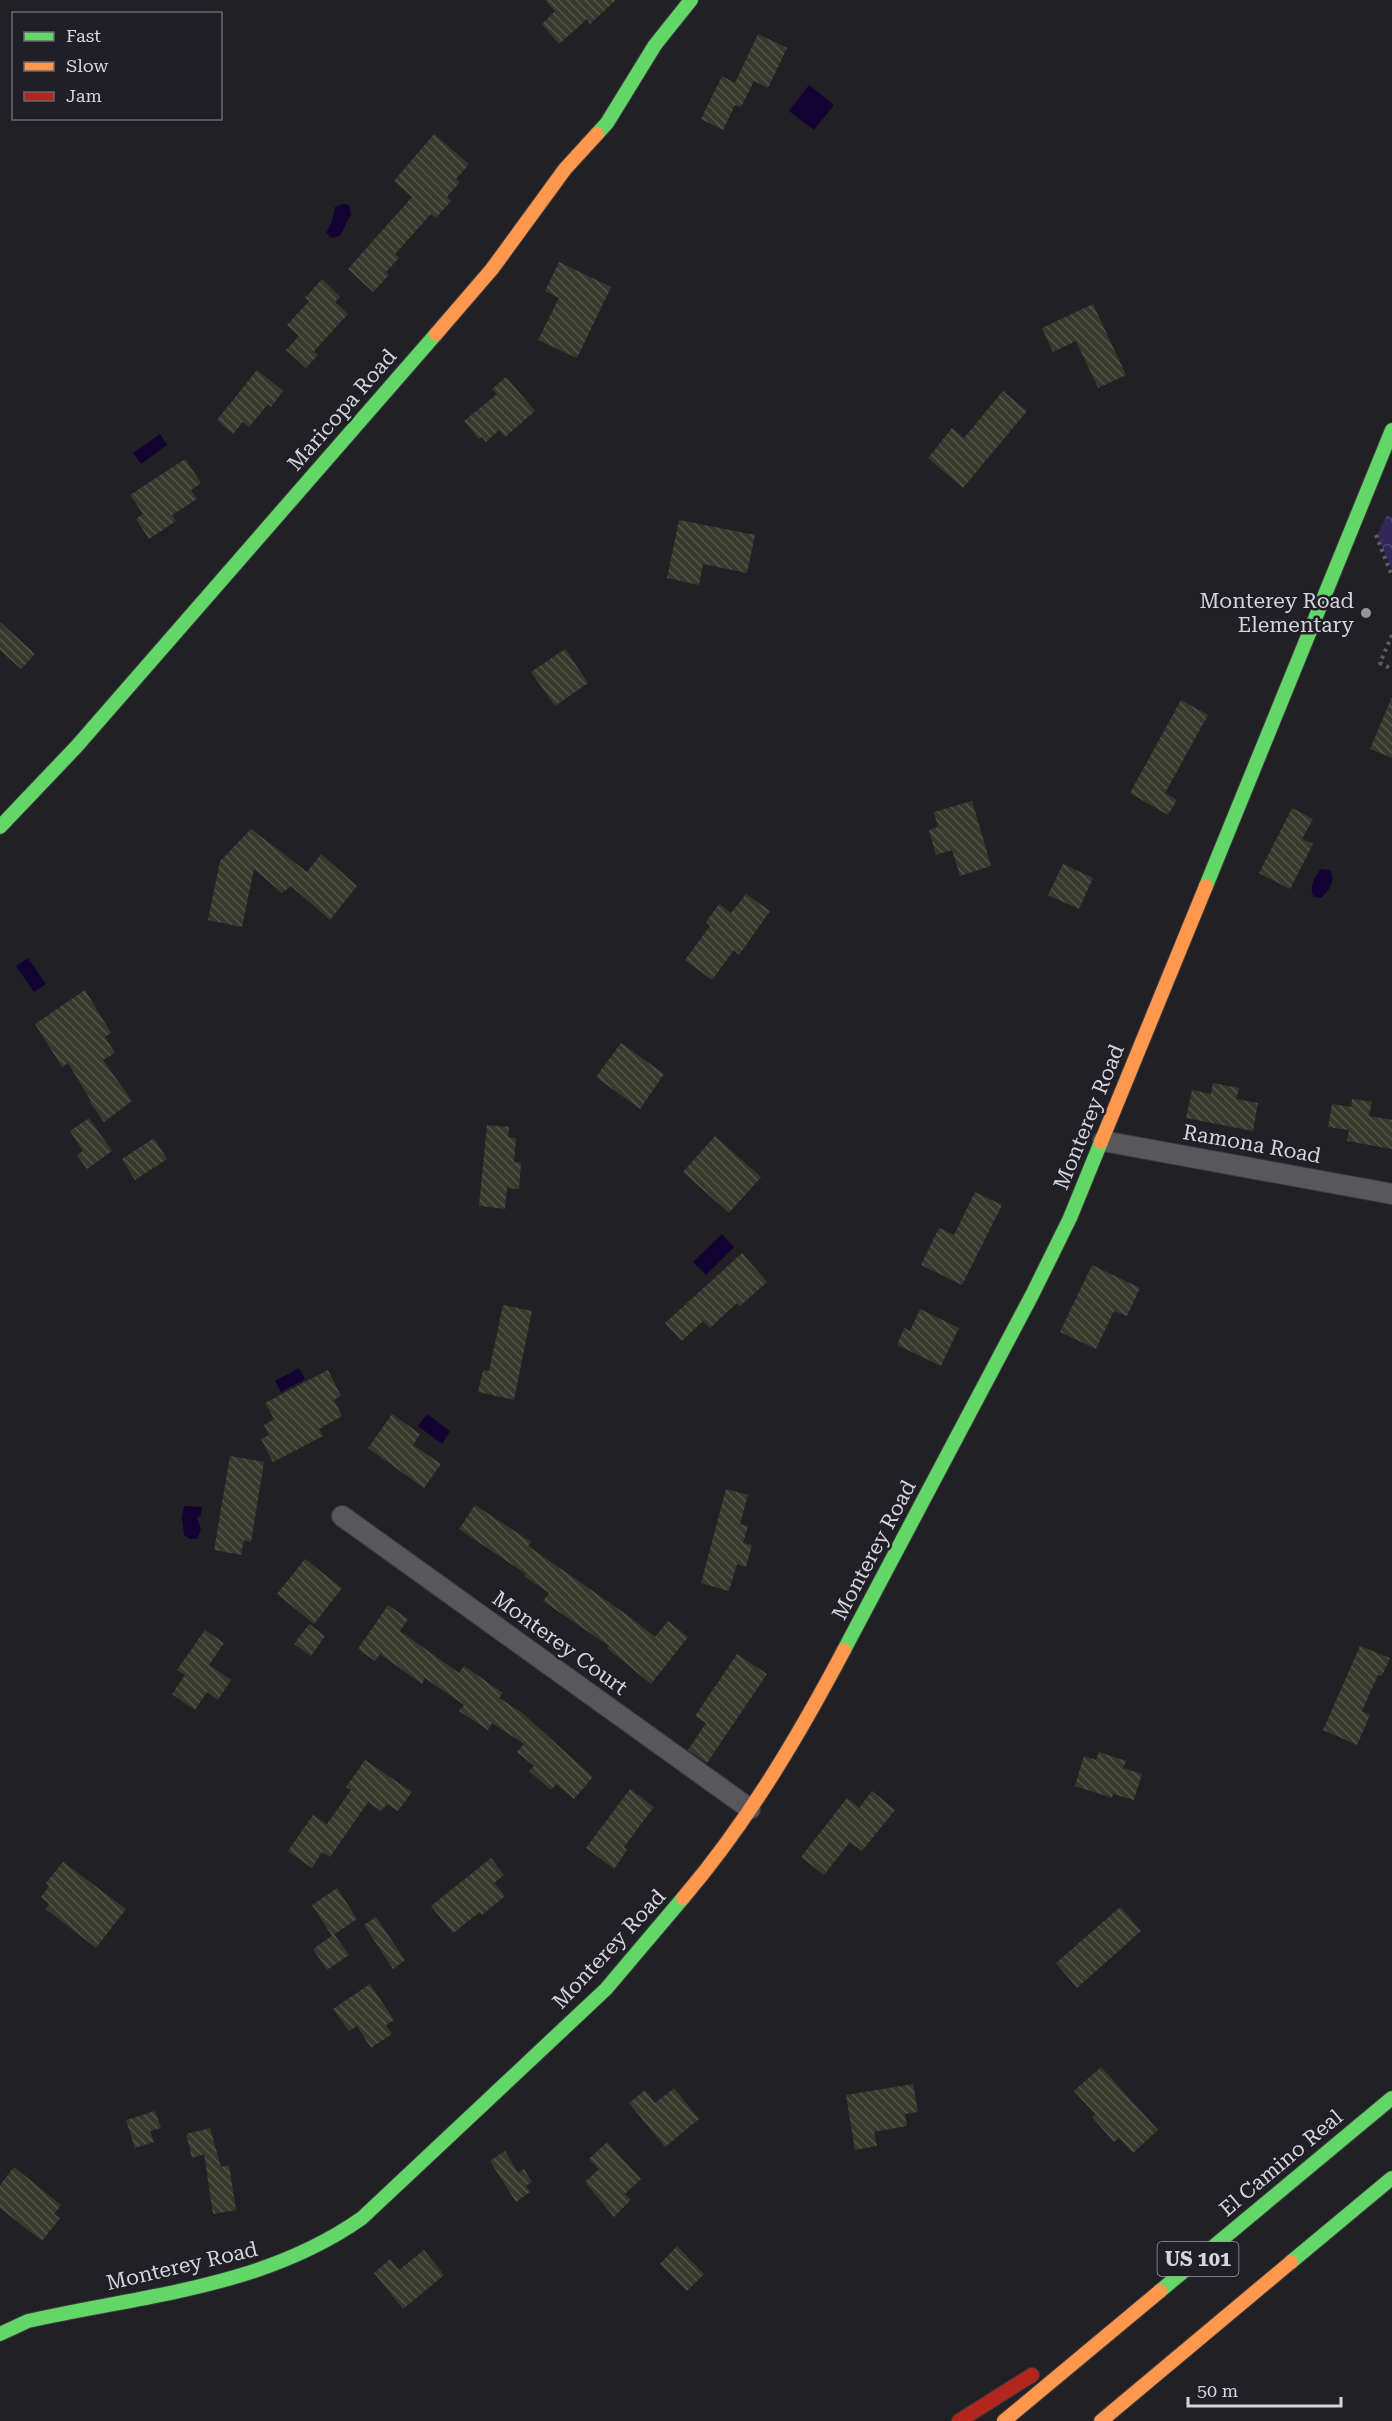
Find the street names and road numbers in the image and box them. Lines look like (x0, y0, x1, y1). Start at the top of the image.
street label: Maricopa Road (283, 344, 402, 476)
street label: Monterey Road (1049, 1040, 1129, 1193)
street label: Ramona Road (1181, 1120, 1323, 1168)
street label: Monterey Road (827, 1476, 921, 1624)
street label: Monterey Court (488, 1586, 632, 1700)
street label: Monterey Road (548, 1884, 671, 2014)
street label: El Camino Real (1215, 2104, 1348, 2221)
street label: Monterey Road (104, 2237, 260, 2295)
road number: US 101 (1158, 2242, 1238, 2276)

